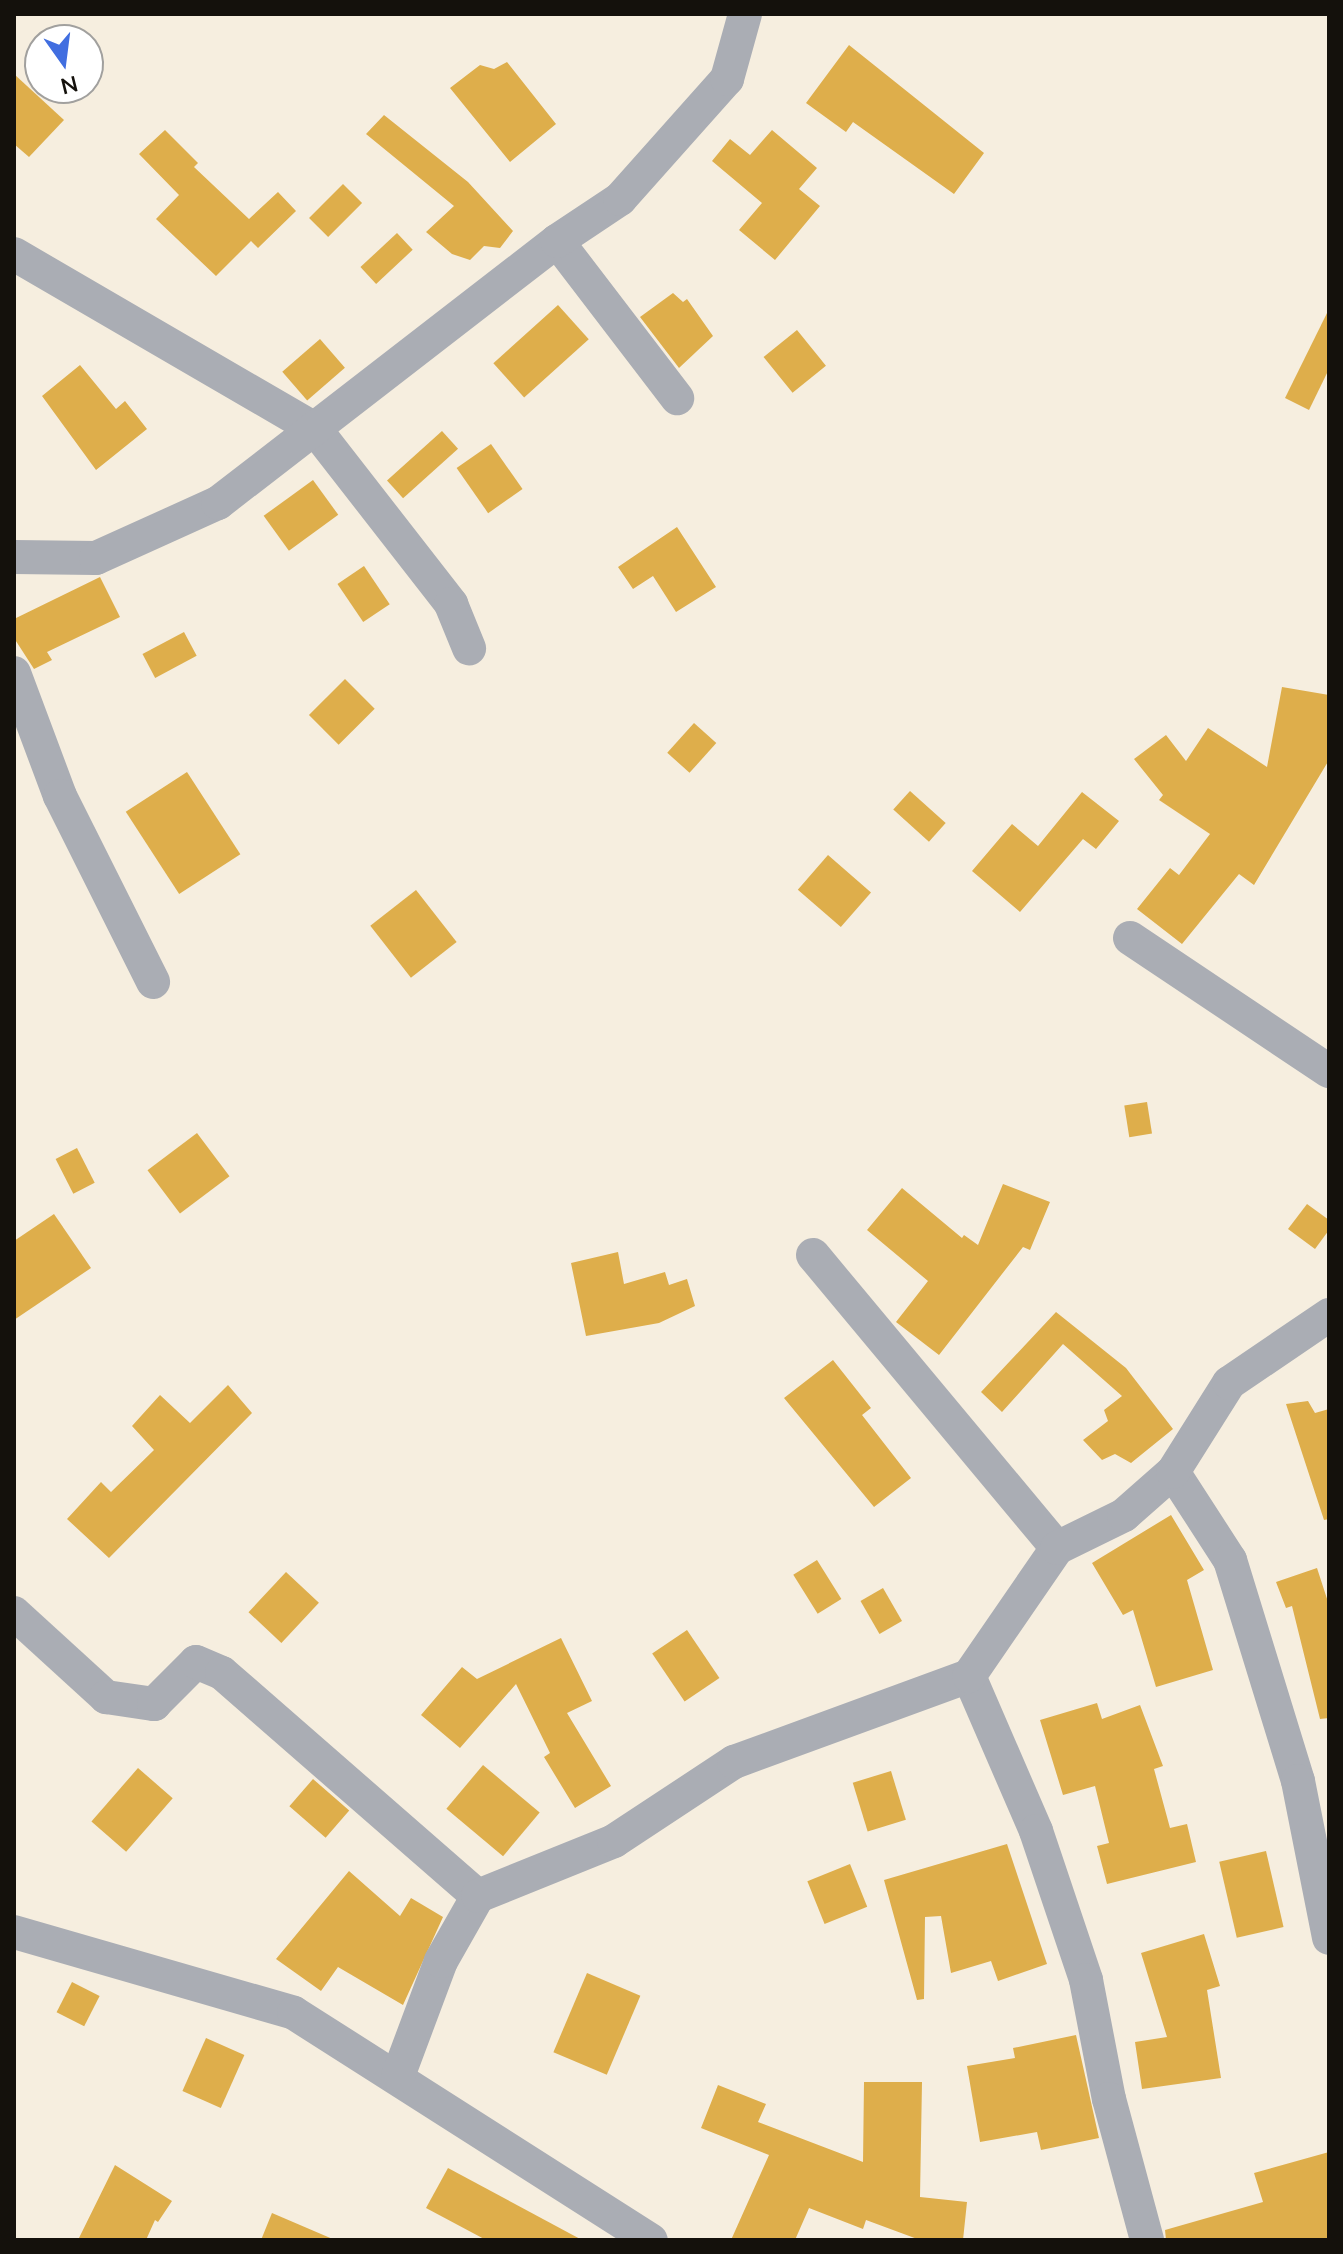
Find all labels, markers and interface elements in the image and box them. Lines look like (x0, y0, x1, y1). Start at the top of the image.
north arrow (24, 24, 104, 104)
text: N (58, 70, 81, 101)

